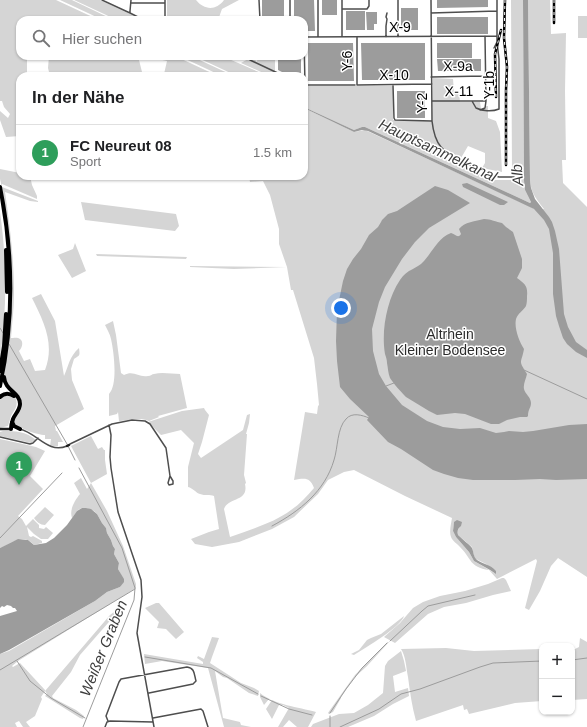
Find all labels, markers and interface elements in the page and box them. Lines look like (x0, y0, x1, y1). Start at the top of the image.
search box (16, 16, 308, 60)
street label: X-9 (389, 19, 411, 35)
icon: search (30, 27, 52, 49)
text: Hier suchen (62, 30, 142, 47)
street label: Y-6 (339, 51, 355, 71)
street label: X-9a (443, 58, 473, 74)
street label: X-10 (379, 67, 409, 83)
street label: Y-1b (481, 71, 497, 99)
street label: X-11 (445, 83, 474, 99)
text: In der Nähe (32, 88, 125, 107)
street label: Y-2 (414, 93, 430, 113)
water label: Hauptsammelkanal (376, 115, 500, 185)
text: FC Neureut 08 (70, 137, 172, 154)
text: 1 (41, 145, 49, 160)
text: 1.5 km (253, 145, 292, 160)
text: Sport (70, 154, 101, 169)
water label: Alb (508, 164, 526, 187)
your location (331, 298, 351, 318)
park label: Altrhein Kleiner Bodensee (395, 326, 505, 358)
pin: 1 (6, 452, 32, 485)
water label: Weißer Graben (76, 597, 130, 699)
map controls (539, 643, 575, 715)
button: + (539, 643, 575, 679)
button: − (539, 679, 575, 715)

